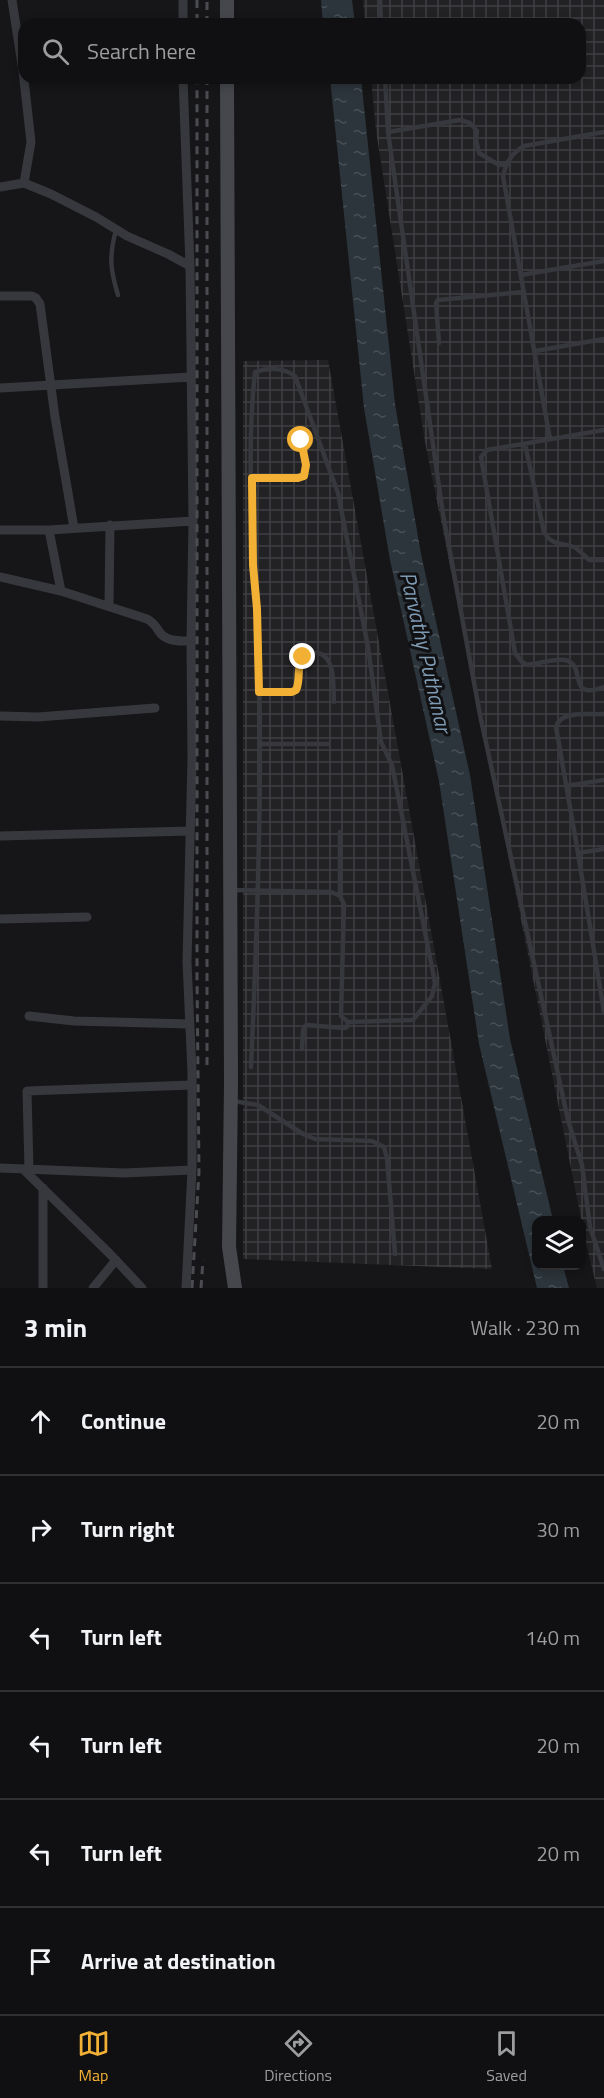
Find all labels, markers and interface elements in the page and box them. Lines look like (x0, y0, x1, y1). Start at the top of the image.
search box (18, 18, 586, 84)
text: Search here (87, 34, 196, 68)
icon: search (39, 35, 72, 68)
route start (287, 426, 313, 452)
water label: Parvathy Puthanar (391, 568, 462, 739)
route end (289, 643, 315, 669)
map controls (532, 1216, 586, 1270)
button: layers (532, 1216, 586, 1270)
text: 3 min (24, 1308, 87, 1347)
text: Walk · 230 m (471, 1312, 580, 1343)
text: Continue (81, 1404, 166, 1438)
icon: ahead (24, 1405, 57, 1438)
text: 20 m (536, 1406, 580, 1437)
text: Turn right (81, 1512, 175, 1546)
icon: right (24, 1513, 57, 1546)
text: 30 m (536, 1514, 580, 1545)
text: Turn left (81, 1620, 162, 1654)
icon: left (24, 1621, 57, 1654)
text: 140 m (525, 1622, 580, 1653)
text: Turn left (81, 1728, 162, 1762)
icon: left (24, 1729, 57, 1762)
text: 20 m (536, 1730, 580, 1761)
text: Turn left (81, 1836, 162, 1870)
icon: left (24, 1837, 57, 1870)
text: 20 m (536, 1838, 580, 1869)
text: Arrive at destination (81, 1944, 276, 1978)
icon: arrive (24, 1945, 57, 1978)
tab: Map (77, 2027, 110, 2087)
tab: Directions (264, 2027, 332, 2087)
tab: Saved (486, 2027, 527, 2087)

